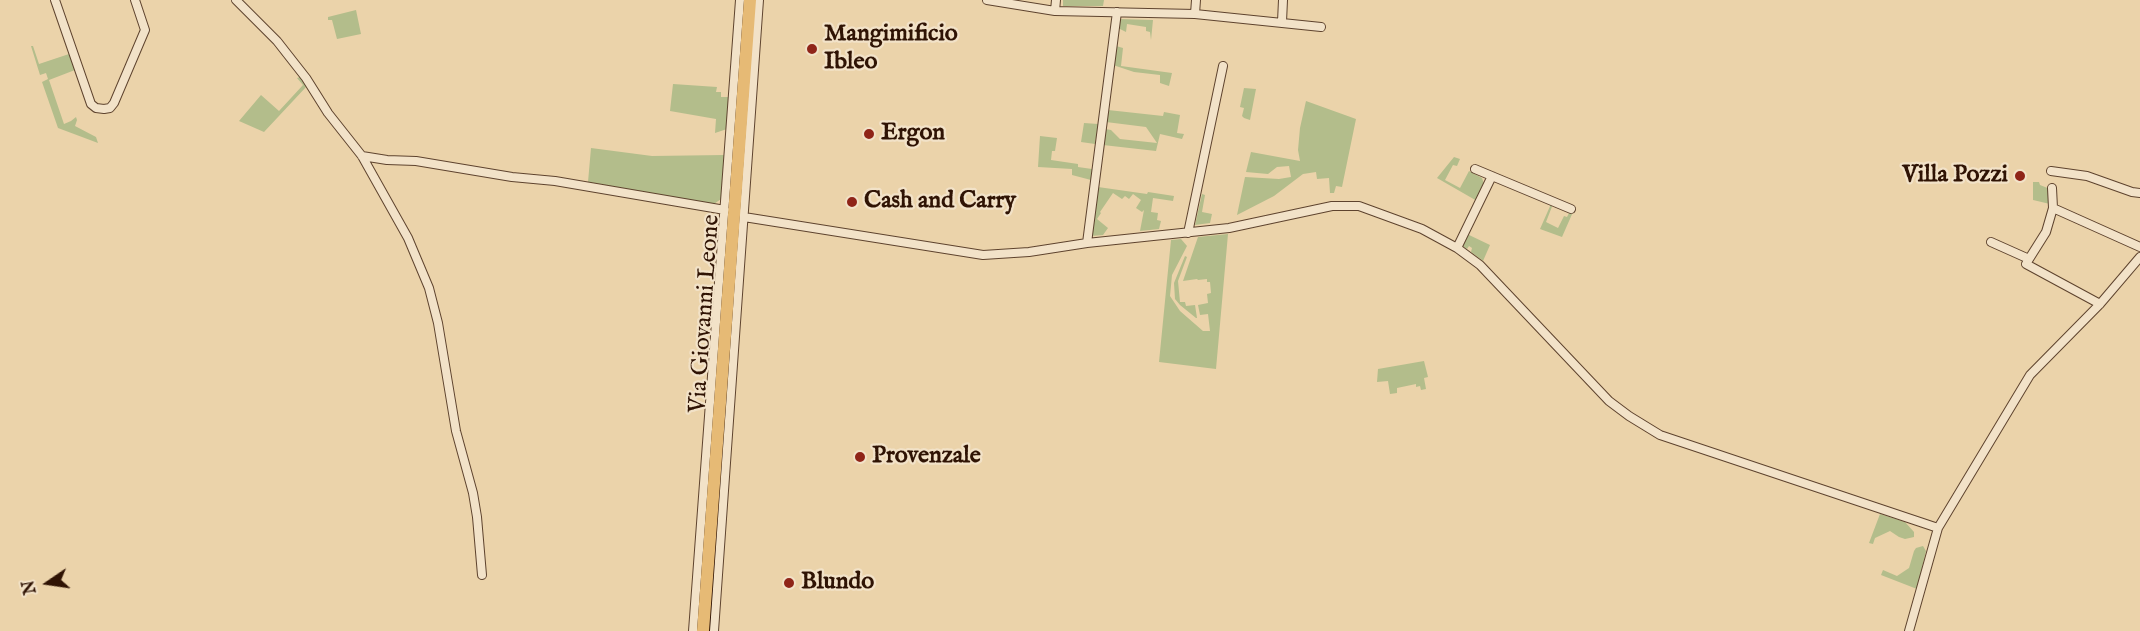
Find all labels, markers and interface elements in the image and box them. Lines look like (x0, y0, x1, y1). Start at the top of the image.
place label: Mangimificio Ibleo (824, 21, 958, 77)
marker: Mangimificio Ibleo (805, 42, 819, 56)
place label: Ergon (881, 120, 945, 148)
marker: Ergon (862, 127, 876, 141)
place label: Villa Pozzi (1902, 162, 2008, 190)
marker: Villa Pozzi (2013, 169, 2027, 183)
place label: Cash and Carry (864, 188, 1016, 216)
marker: Cash and Carry (845, 195, 859, 209)
street label: Via Giovanni Leone (685, 214, 727, 414)
place label: Provenzale (872, 443, 981, 471)
marker: Provenzale (853, 450, 867, 464)
north arrow (18, 553, 78, 613)
place label: Blundo (801, 569, 874, 597)
marker: Blundo (782, 576, 796, 590)
text: N (19, 578, 42, 596)

